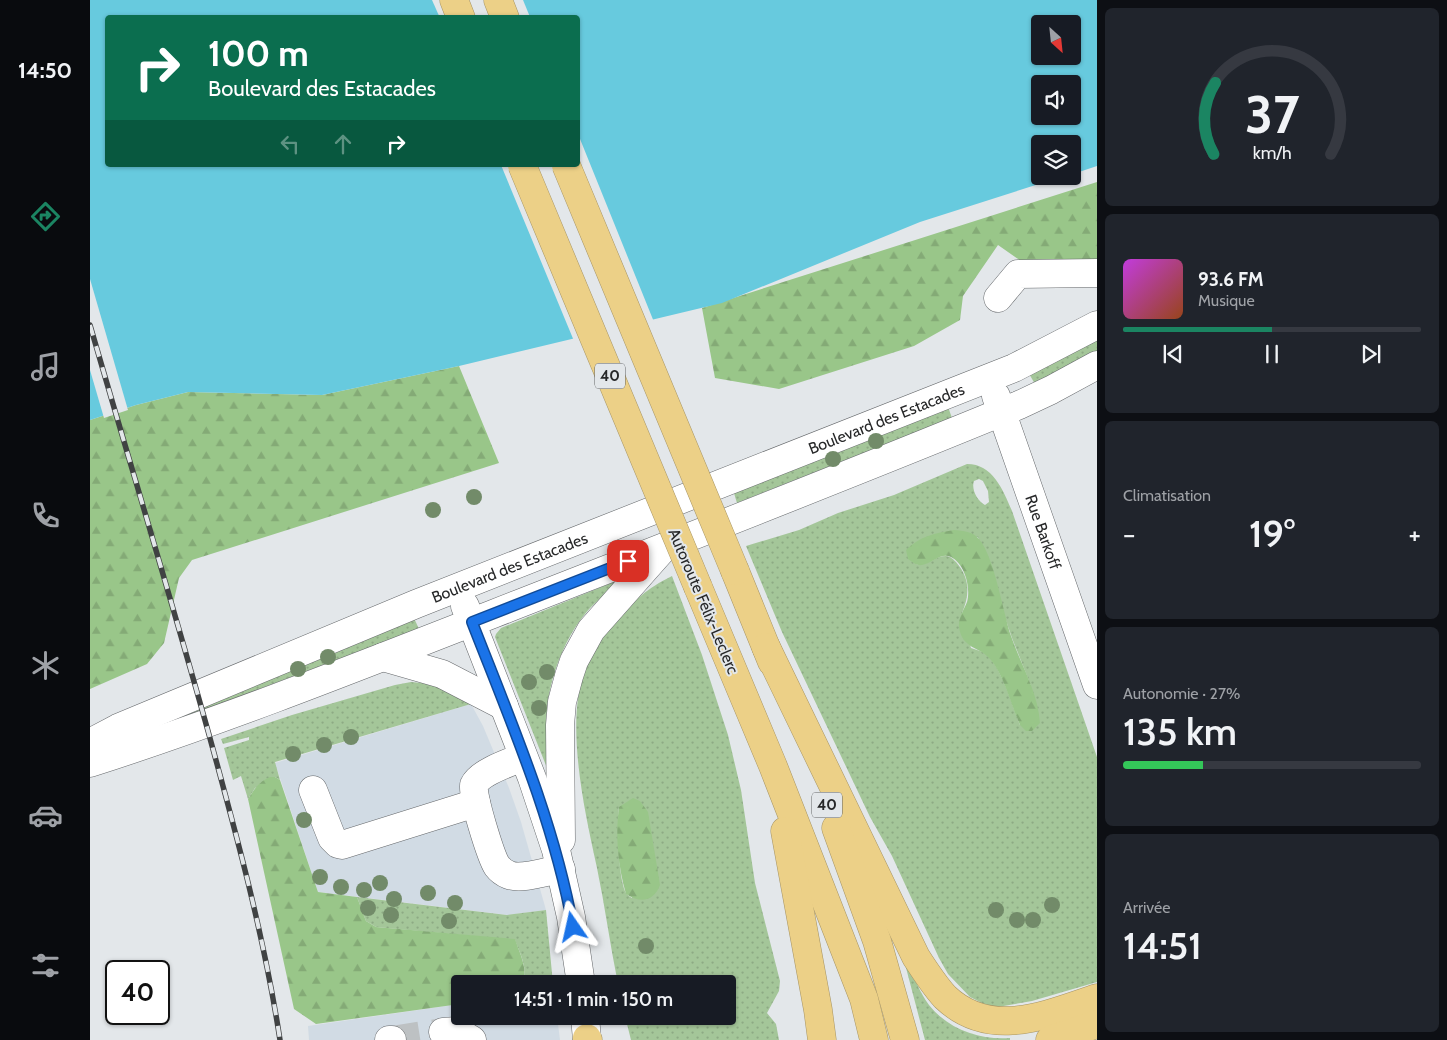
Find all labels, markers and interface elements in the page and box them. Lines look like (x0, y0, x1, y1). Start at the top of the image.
north arrow (1031, 15, 1081, 65)
map controls (1031, 15, 1081, 185)
text: 100 m (208, 32, 309, 75)
icon: right (125, 35, 190, 100)
text: 14:50 (18, 57, 72, 84)
text: Boulevard des Estacades (208, 75, 436, 102)
button: sound (1031, 75, 1081, 125)
text: 37 (1245, 83, 1300, 146)
icon: left (276, 130, 304, 158)
icon: ahead (329, 130, 357, 158)
icon: right (382, 130, 410, 158)
button: layers (1031, 135, 1081, 185)
text: km/h (1252, 142, 1292, 163)
icon: directions (28, 199, 63, 234)
text: 93.6 FM (1198, 268, 1264, 291)
text: Musique (1198, 291, 1255, 310)
icon: previous (1159, 340, 1187, 368)
icon: pause (1258, 340, 1286, 368)
icon: next (1357, 340, 1385, 368)
icon: music (28, 349, 63, 384)
road number: 40 (595, 364, 625, 388)
street label: Boulevard des Estacades (806, 379, 967, 458)
text: Climatisation (1123, 486, 1211, 505)
street label: Rue Barkoff (1021, 492, 1065, 573)
icon: phone (28, 498, 63, 533)
text: 19° (1249, 510, 1295, 557)
text: − (1123, 517, 1135, 551)
text: + (1409, 517, 1421, 551)
street label: Autoroute Félix-Leclerc (664, 526, 743, 677)
street label: Boulevard des Estacades (429, 528, 591, 607)
pin (607, 540, 649, 582)
icon: arrive (614, 547, 642, 575)
icon: climate (28, 648, 63, 683)
text: Autonomie · 27% (1123, 684, 1240, 703)
text: 135 km (1123, 708, 1237, 755)
road number: 40 (812, 792, 842, 818)
icon: car (28, 798, 63, 833)
text: Arrivée (1123, 898, 1170, 917)
position arrow (546, 900, 598, 952)
text: 14:51 (1123, 922, 1202, 969)
icon: filters (28, 948, 63, 983)
speed limit sign: 40 (105, 960, 170, 1025)
text: 14:51 · 1 min · 150 m (514, 988, 673, 1011)

